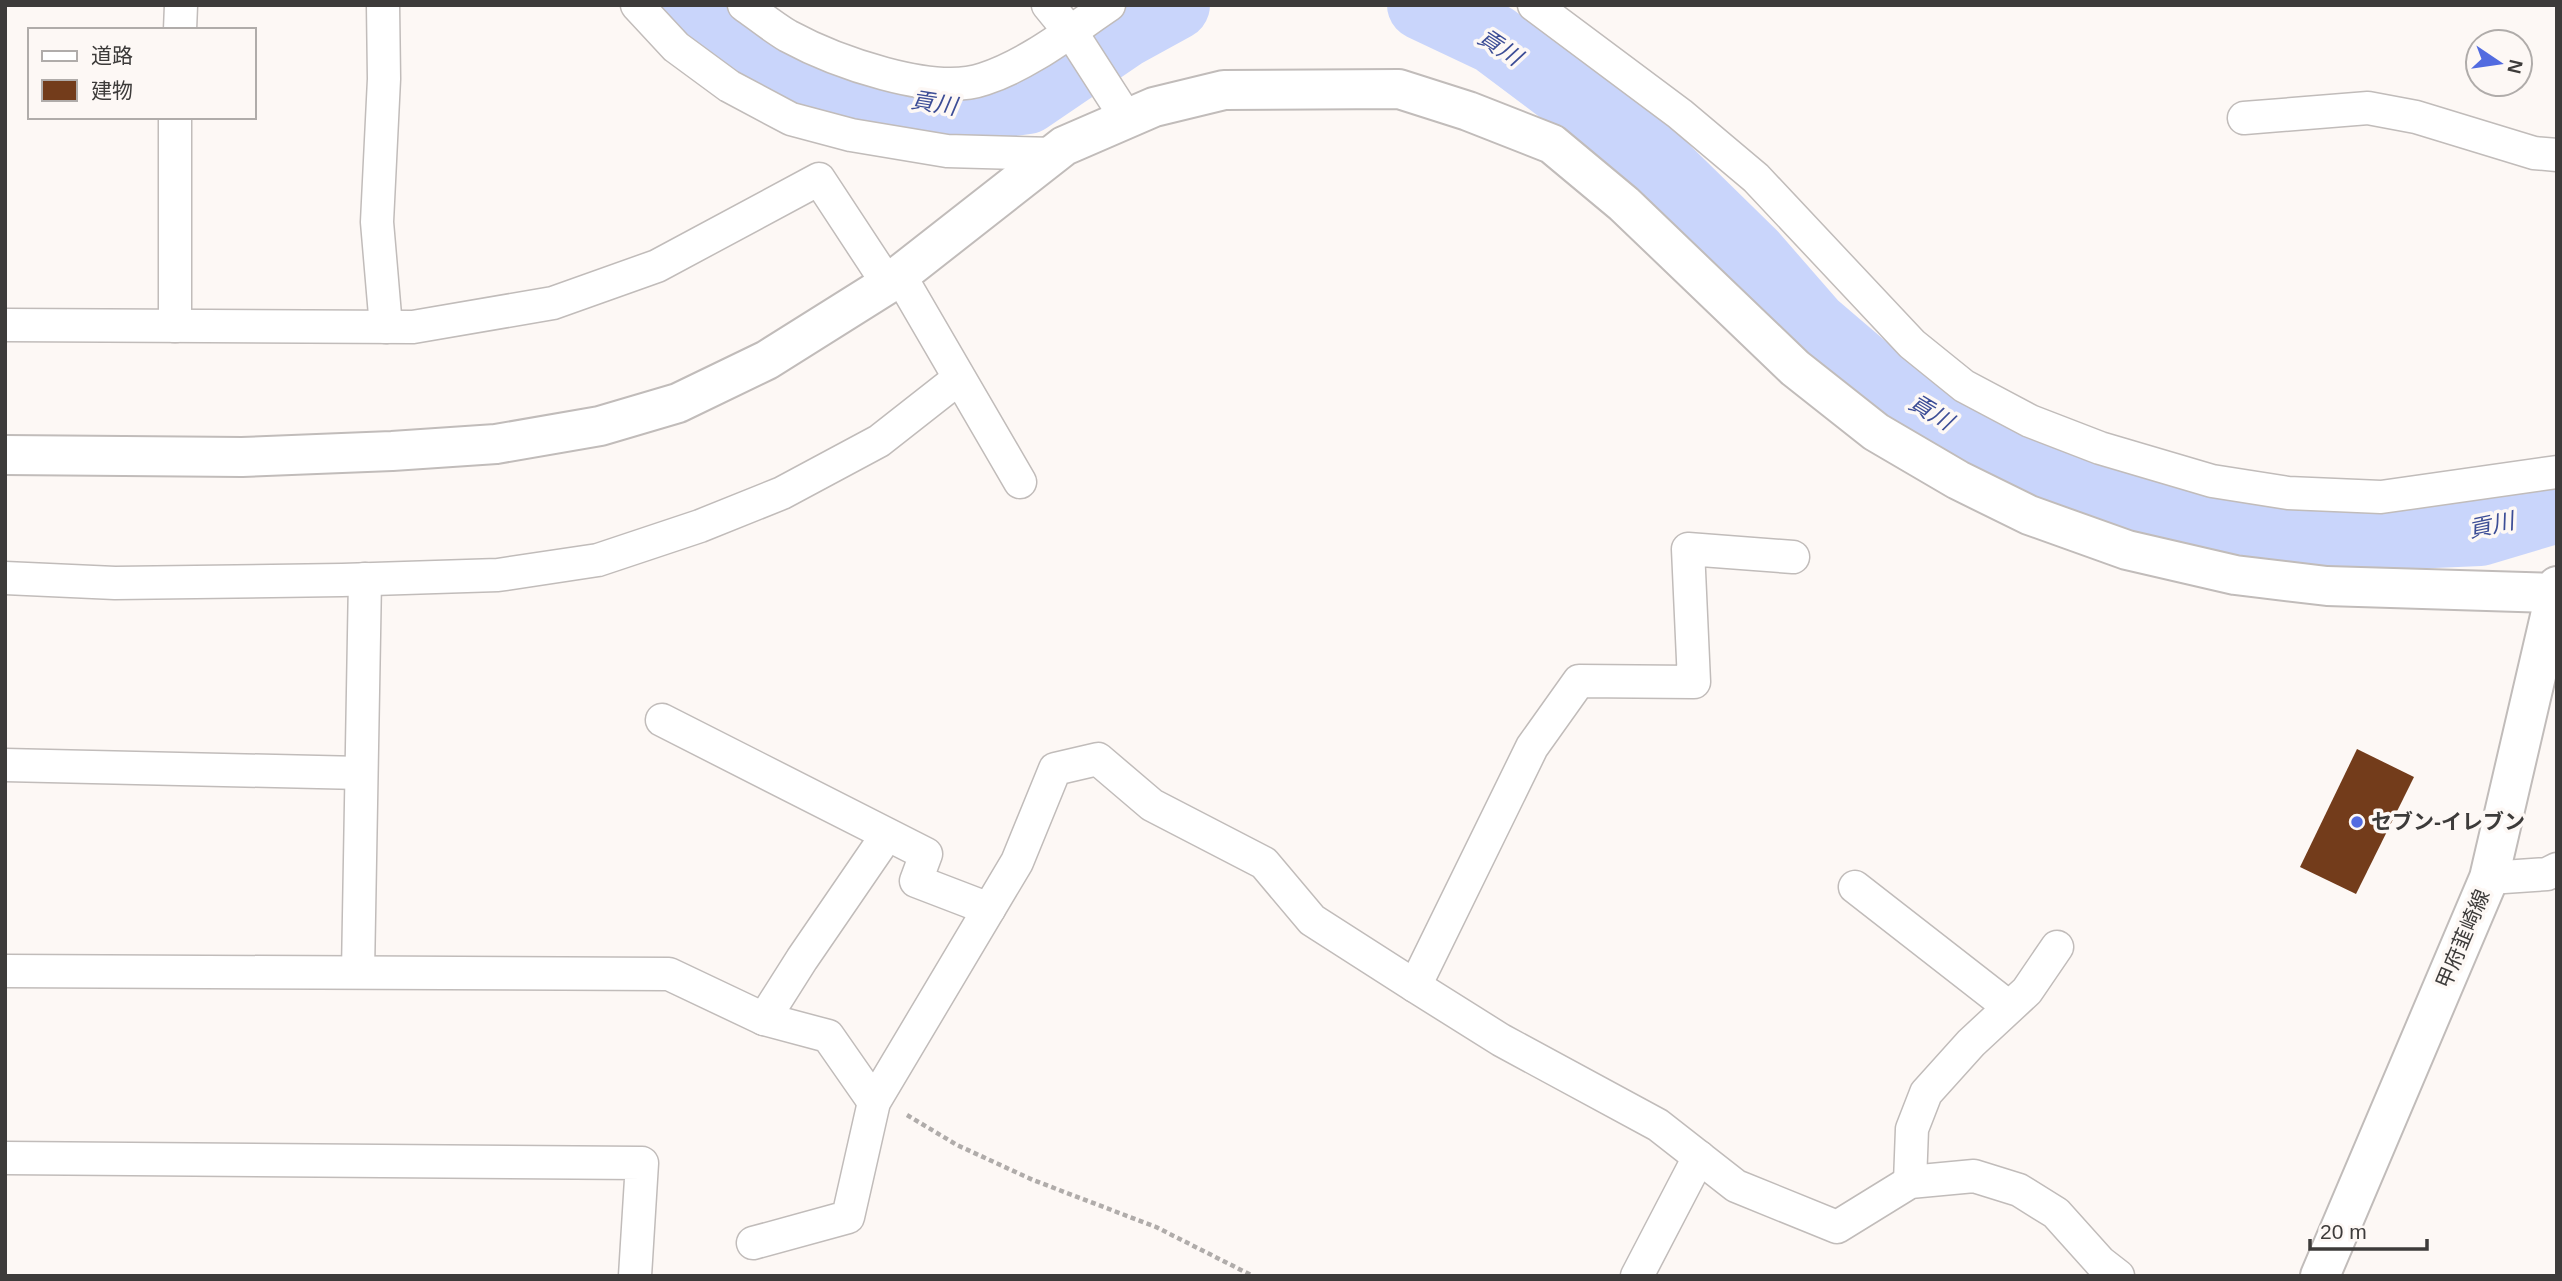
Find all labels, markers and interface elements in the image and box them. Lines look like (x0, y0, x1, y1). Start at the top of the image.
water label: 貢川 (1474, 24, 1529, 72)
legend (28, 28, 256, 119)
north arrow (2464, 28, 2534, 98)
text: 道路 (91, 44, 133, 67)
text: N (2503, 58, 2527, 76)
text: 建物 (91, 79, 133, 102)
water label: 貢川 (909, 87, 962, 120)
water label: 貢川 (1905, 389, 1960, 437)
water label: 貢川 (2466, 507, 2519, 542)
place label: セブン-イレブン (2371, 810, 2525, 833)
marker: セブン-イレブン (2349, 814, 2365, 830)
street label: 甲府韮崎線 (2431, 886, 2494, 992)
scale bar (2310, 1208, 2427, 1252)
text: 20 m (2320, 1220, 2367, 1243)

